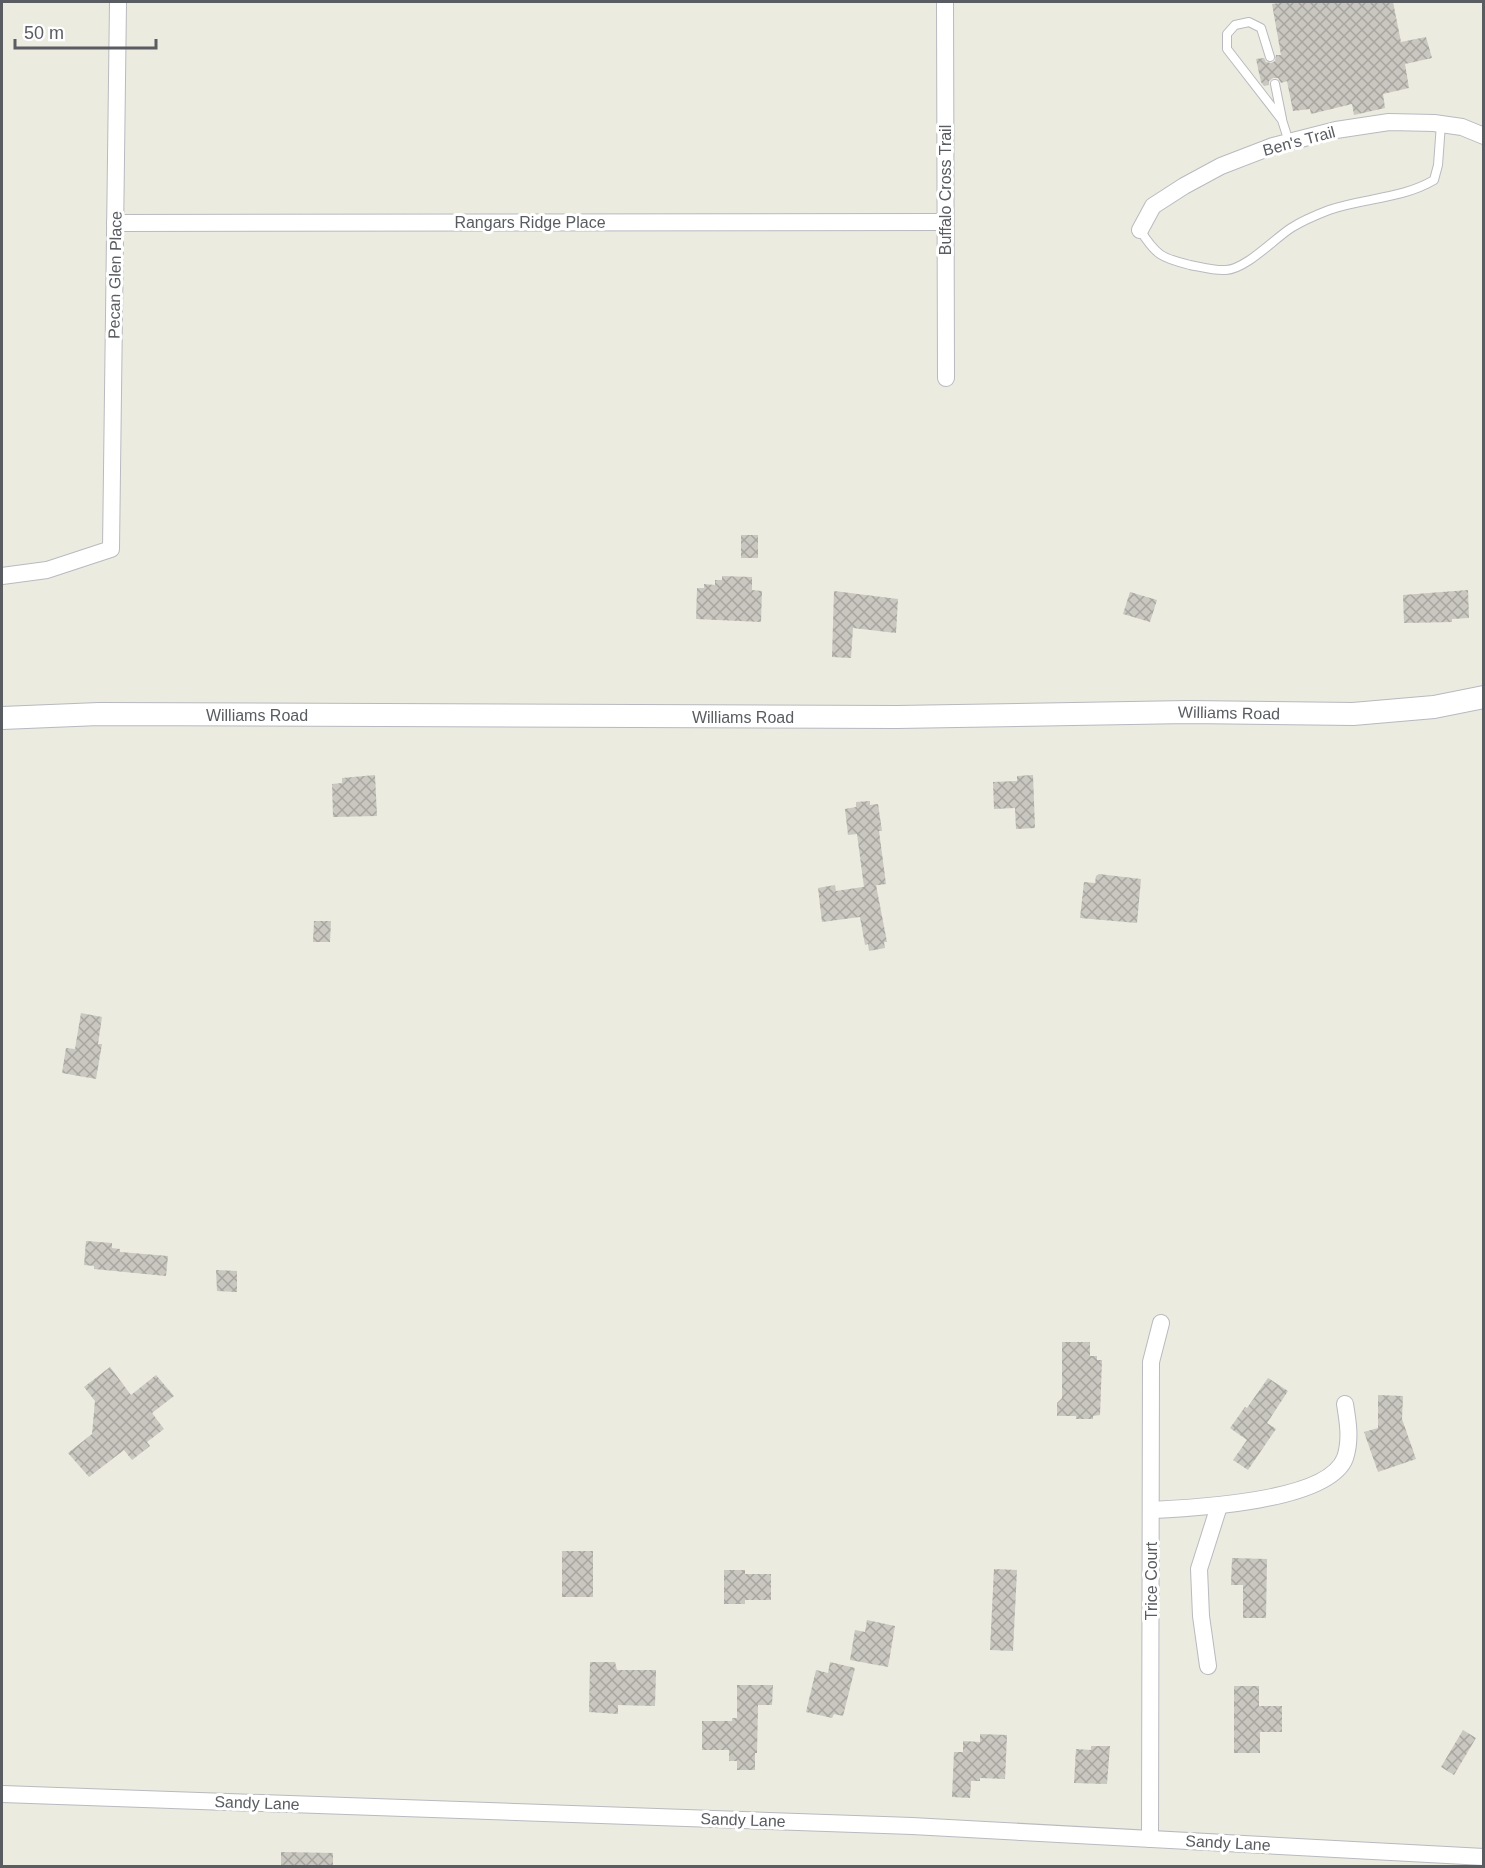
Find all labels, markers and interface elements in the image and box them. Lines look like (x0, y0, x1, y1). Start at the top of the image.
scale bar (15, 12, 156, 50)
text: 50 m (24, 23, 64, 43)
street label: Ben's Trail (1261, 123, 1337, 159)
street label: Buffalo Cross Trail (937, 125, 954, 255)
street label: Pecan Glen Place (105, 211, 125, 339)
street label: Rangars Ridge Place (454, 214, 606, 231)
street label: Williams Road (1178, 704, 1280, 722)
street label: Williams Road (206, 707, 308, 724)
street label: Williams Road (692, 709, 794, 726)
street label: Trice Court (1143, 1541, 1160, 1620)
street label: Sandy Lane (214, 1793, 300, 1813)
street label: Sandy Lane (700, 1810, 786, 1830)
street label: Sandy Lane (1185, 1832, 1271, 1854)

